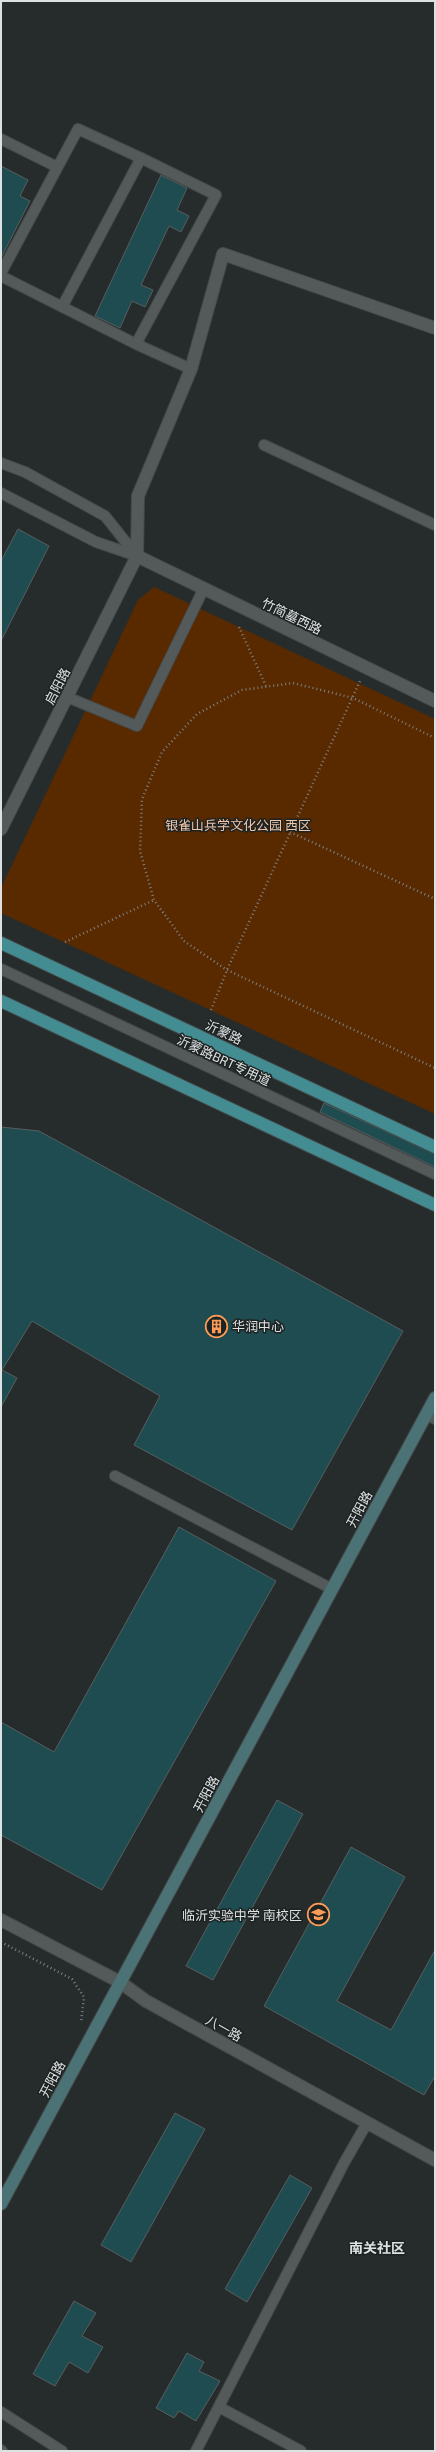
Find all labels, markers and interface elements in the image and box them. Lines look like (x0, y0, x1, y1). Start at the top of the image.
street label: 竹简墓西路 (259, 595, 325, 637)
street label: 启阳路 (41, 665, 73, 707)
park label: 银雀山兵学文化公园 西区 (165, 817, 311, 833)
street label: 沂蒙路 (203, 1017, 245, 1047)
street label: 沂蒙路BRT专用道 (175, 1031, 273, 1089)
building icon: 华润中心 (204, 1313, 230, 1339)
place label: 华润中心 (232, 1318, 284, 1334)
street label: 开阳路 (343, 1488, 375, 1530)
street label: 开阳路 (190, 1773, 222, 1815)
school or university icon: 临沂实验中学 南校区 (305, 1902, 331, 1928)
place label: 临沂实验中学 南校区 (182, 1907, 302, 1923)
street label: 八一路 (203, 2012, 245, 2044)
street label: 开阳路 (36, 2058, 68, 2100)
district label: 南关社区 (349, 2239, 405, 2256)

